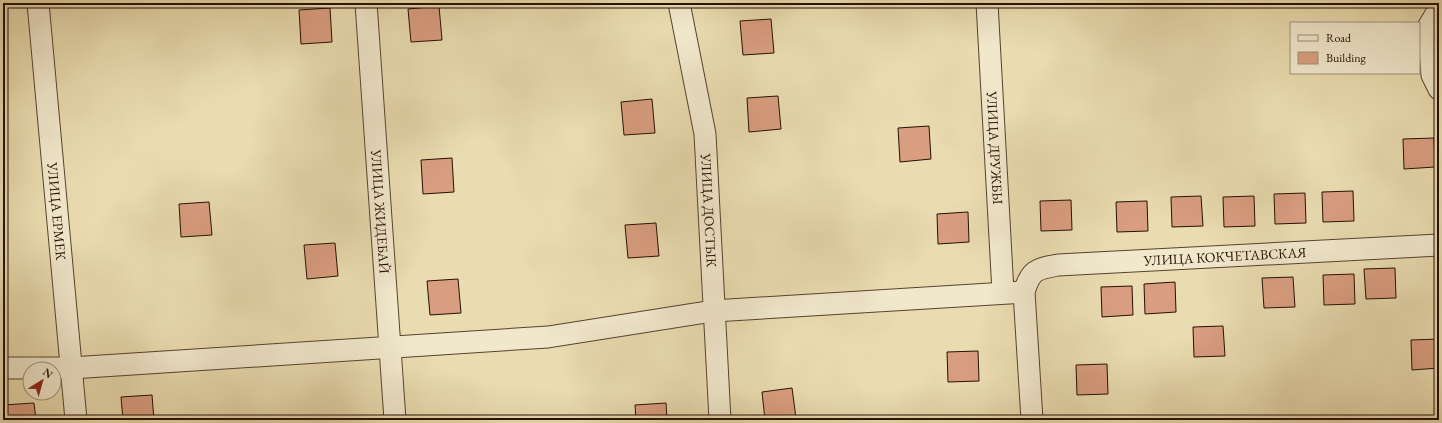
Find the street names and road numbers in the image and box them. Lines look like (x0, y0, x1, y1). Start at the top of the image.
street label: УЛИЦА ДРУЖБЫ (983, 90, 1007, 205)
street label: УЛИЦА ЖИДЕБАЙ (367, 148, 394, 275)
street label: УЛИЦА ДОСТЫК (697, 152, 721, 268)
street label: УЛИЦА ЕРМЕК (43, 161, 70, 261)
street label: УЛИЦА КОКЧЕТАВСКАЯ (1142, 243, 1308, 270)

